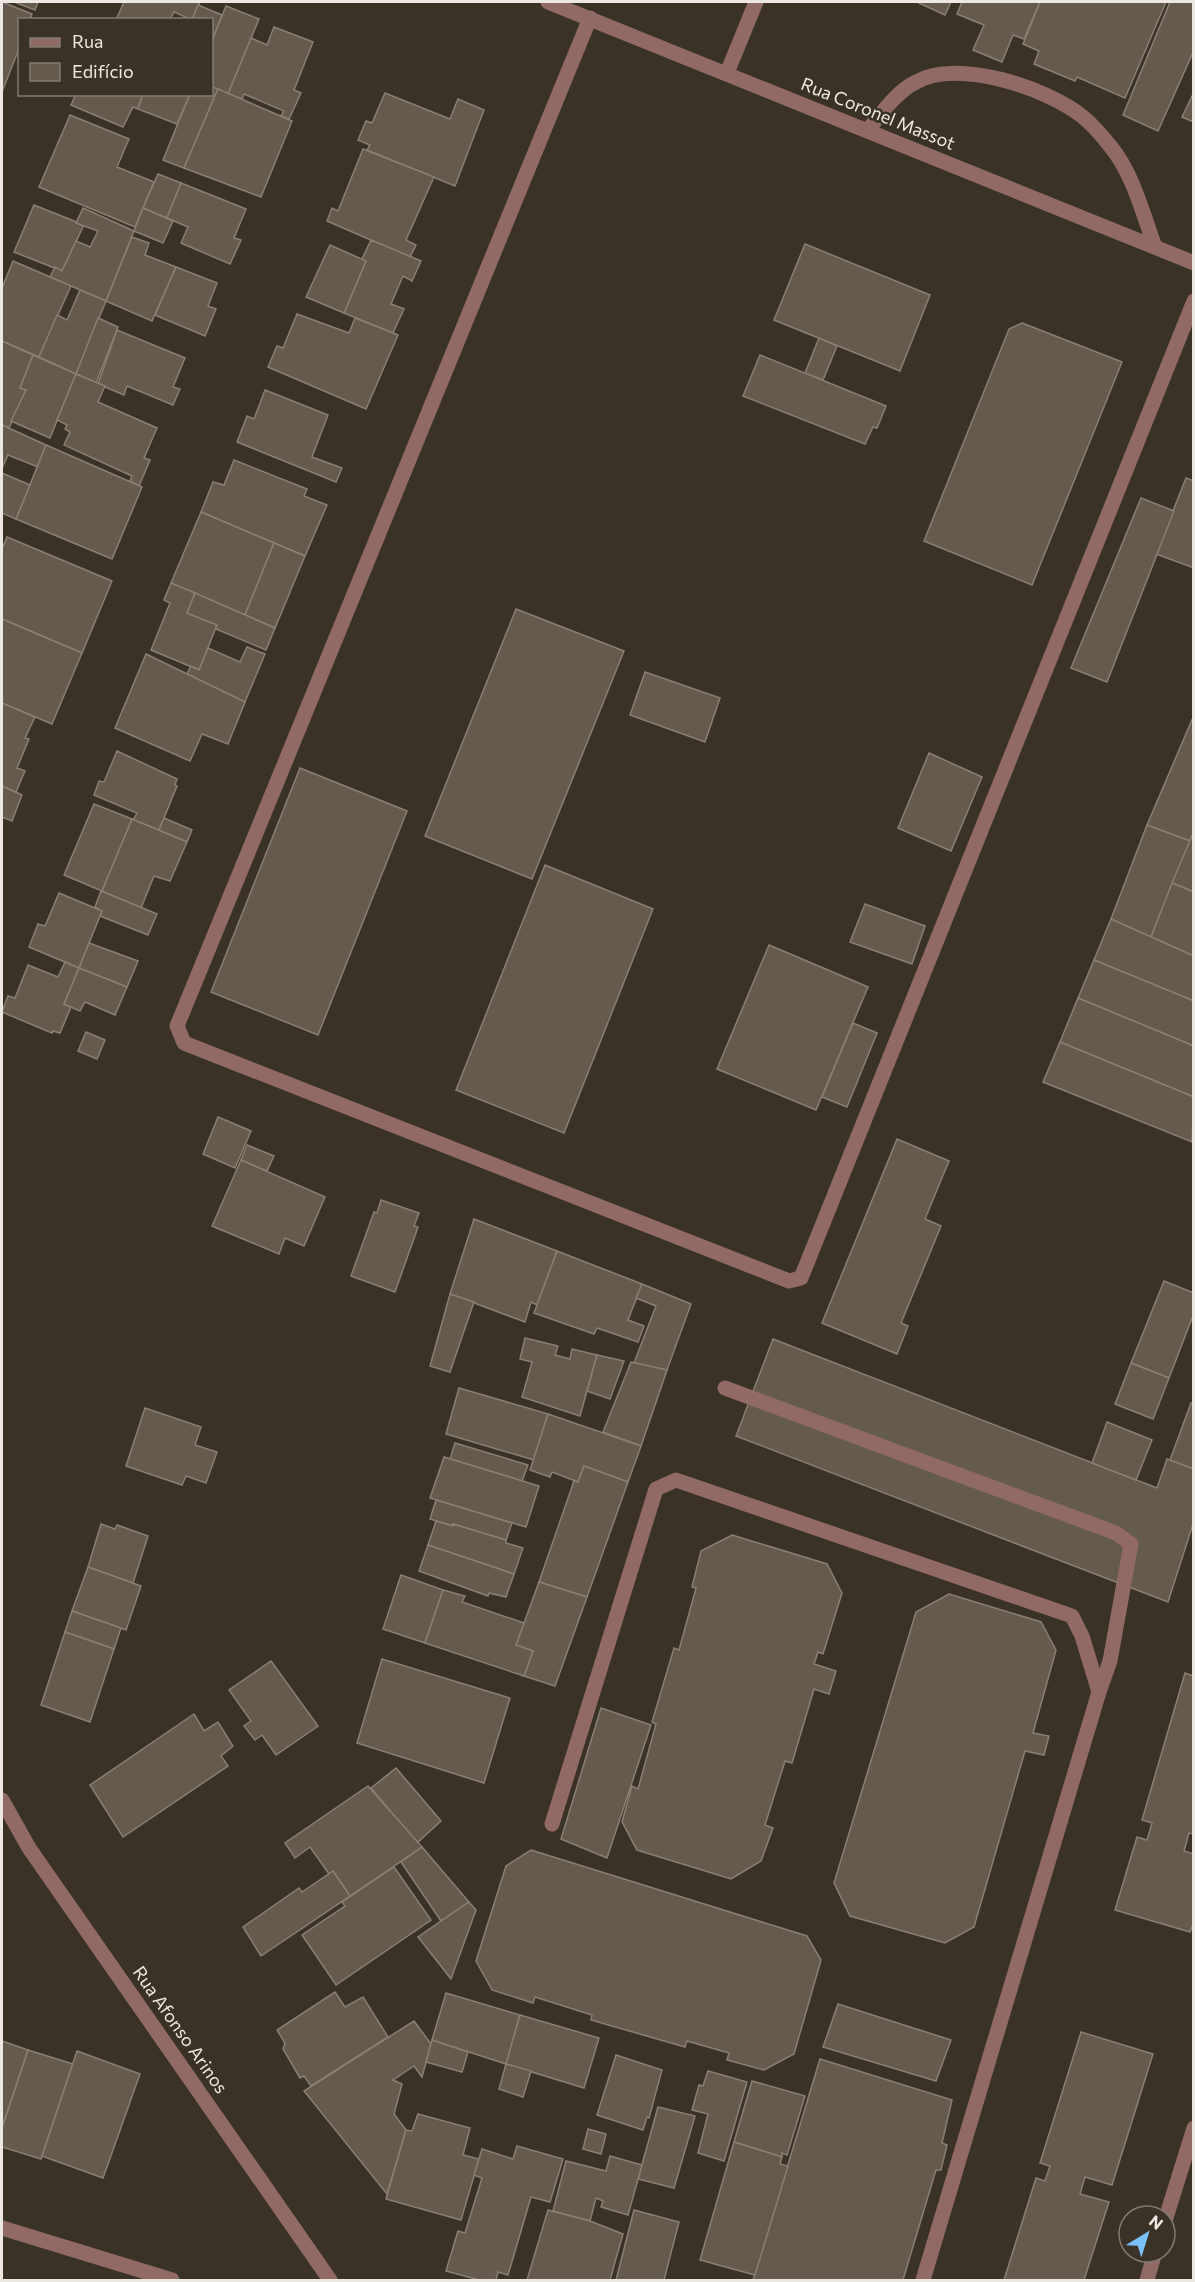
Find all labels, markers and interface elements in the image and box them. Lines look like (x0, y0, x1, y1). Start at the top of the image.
legend (18, 18, 213, 96)
text: Rua (72, 30, 103, 52)
text: Edifício (72, 60, 134, 82)
street label: Rua Coronel Massot (798, 72, 959, 154)
street label: Rua Afonso Arinos (129, 1962, 233, 2097)
north arrow (1117, 2204, 1177, 2264)
text: N (1146, 2211, 1167, 2233)

